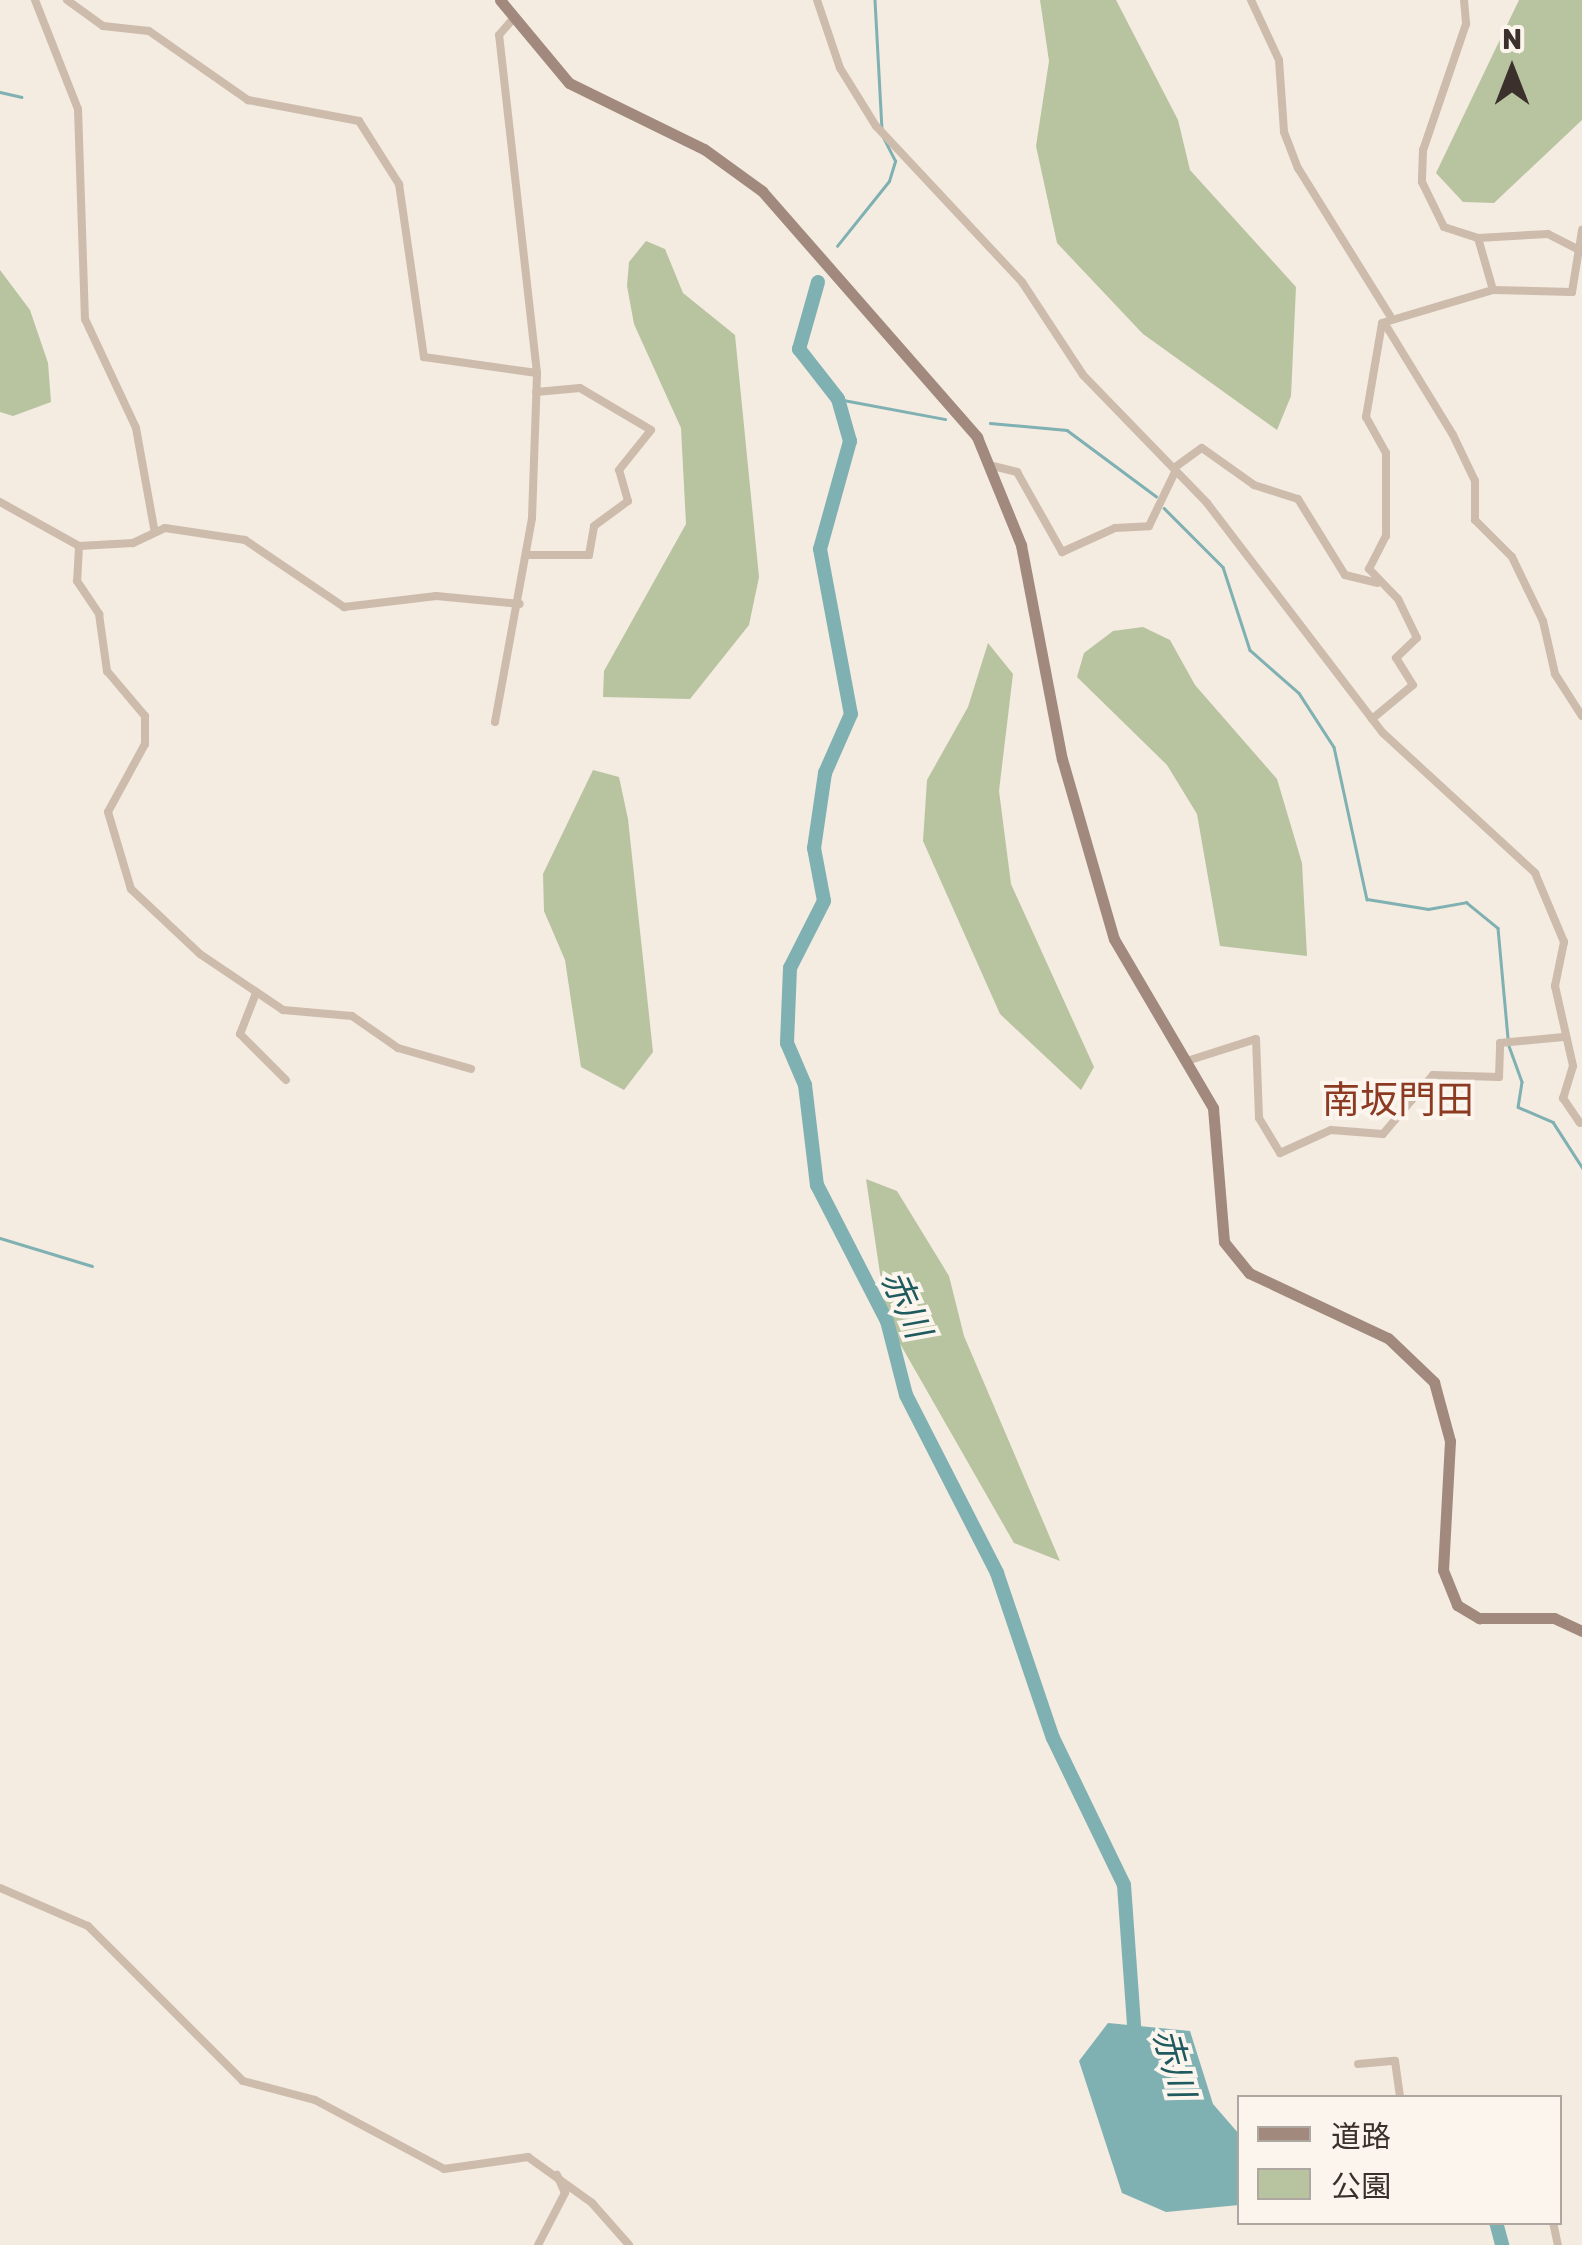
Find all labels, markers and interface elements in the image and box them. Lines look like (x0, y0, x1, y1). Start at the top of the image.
north arrow (1462, 20, 1562, 120)
text: N (1502, 23, 1522, 56)
district label: 南坂門田 (1322, 1078, 1474, 1124)
water label: 赤川 (873, 1263, 939, 1345)
water label: 赤川 (1145, 2024, 1203, 2102)
legend (1237, 2095, 1562, 2225)
text: 道路 (1331, 2119, 1391, 2155)
text: 公園 (1331, 2169, 1391, 2205)

